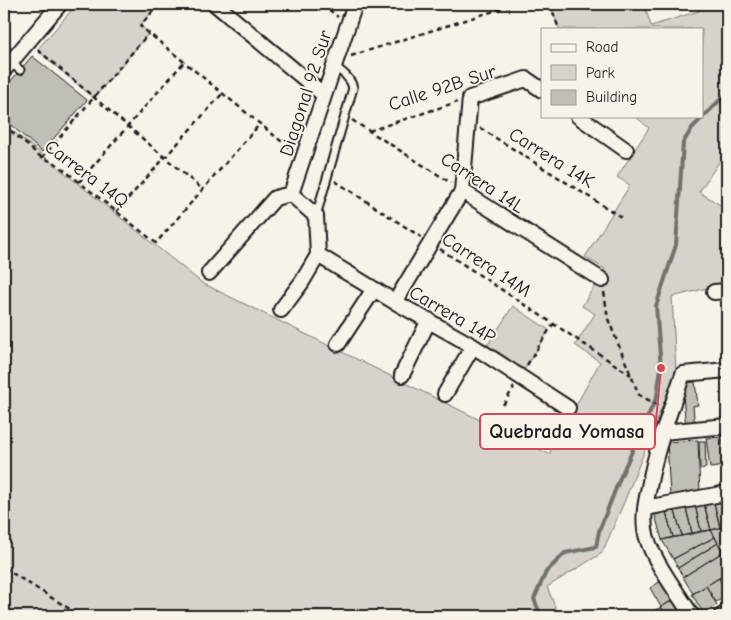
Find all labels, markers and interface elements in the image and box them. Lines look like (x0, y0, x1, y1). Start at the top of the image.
street label: Diagonal 92 Sur (275, 27, 337, 159)
legend (541, 28, 704, 118)
text: Road (586, 38, 618, 56)
street label: Calle 92B Sur (386, 60, 499, 116)
text: Park (586, 64, 615, 82)
text: Building (586, 88, 637, 106)
street label: Carrera 14K (505, 123, 598, 193)
street label: Carrera 14Q (40, 135, 133, 212)
street label: Carrera 14L (437, 148, 529, 218)
street label: Carrera 14M (438, 228, 535, 302)
street label: Carrera 14P (405, 281, 500, 349)
callout: Quebrada Yomasa (480, 414, 655, 449)
text: Quebrada Yomasa (489, 420, 645, 443)

